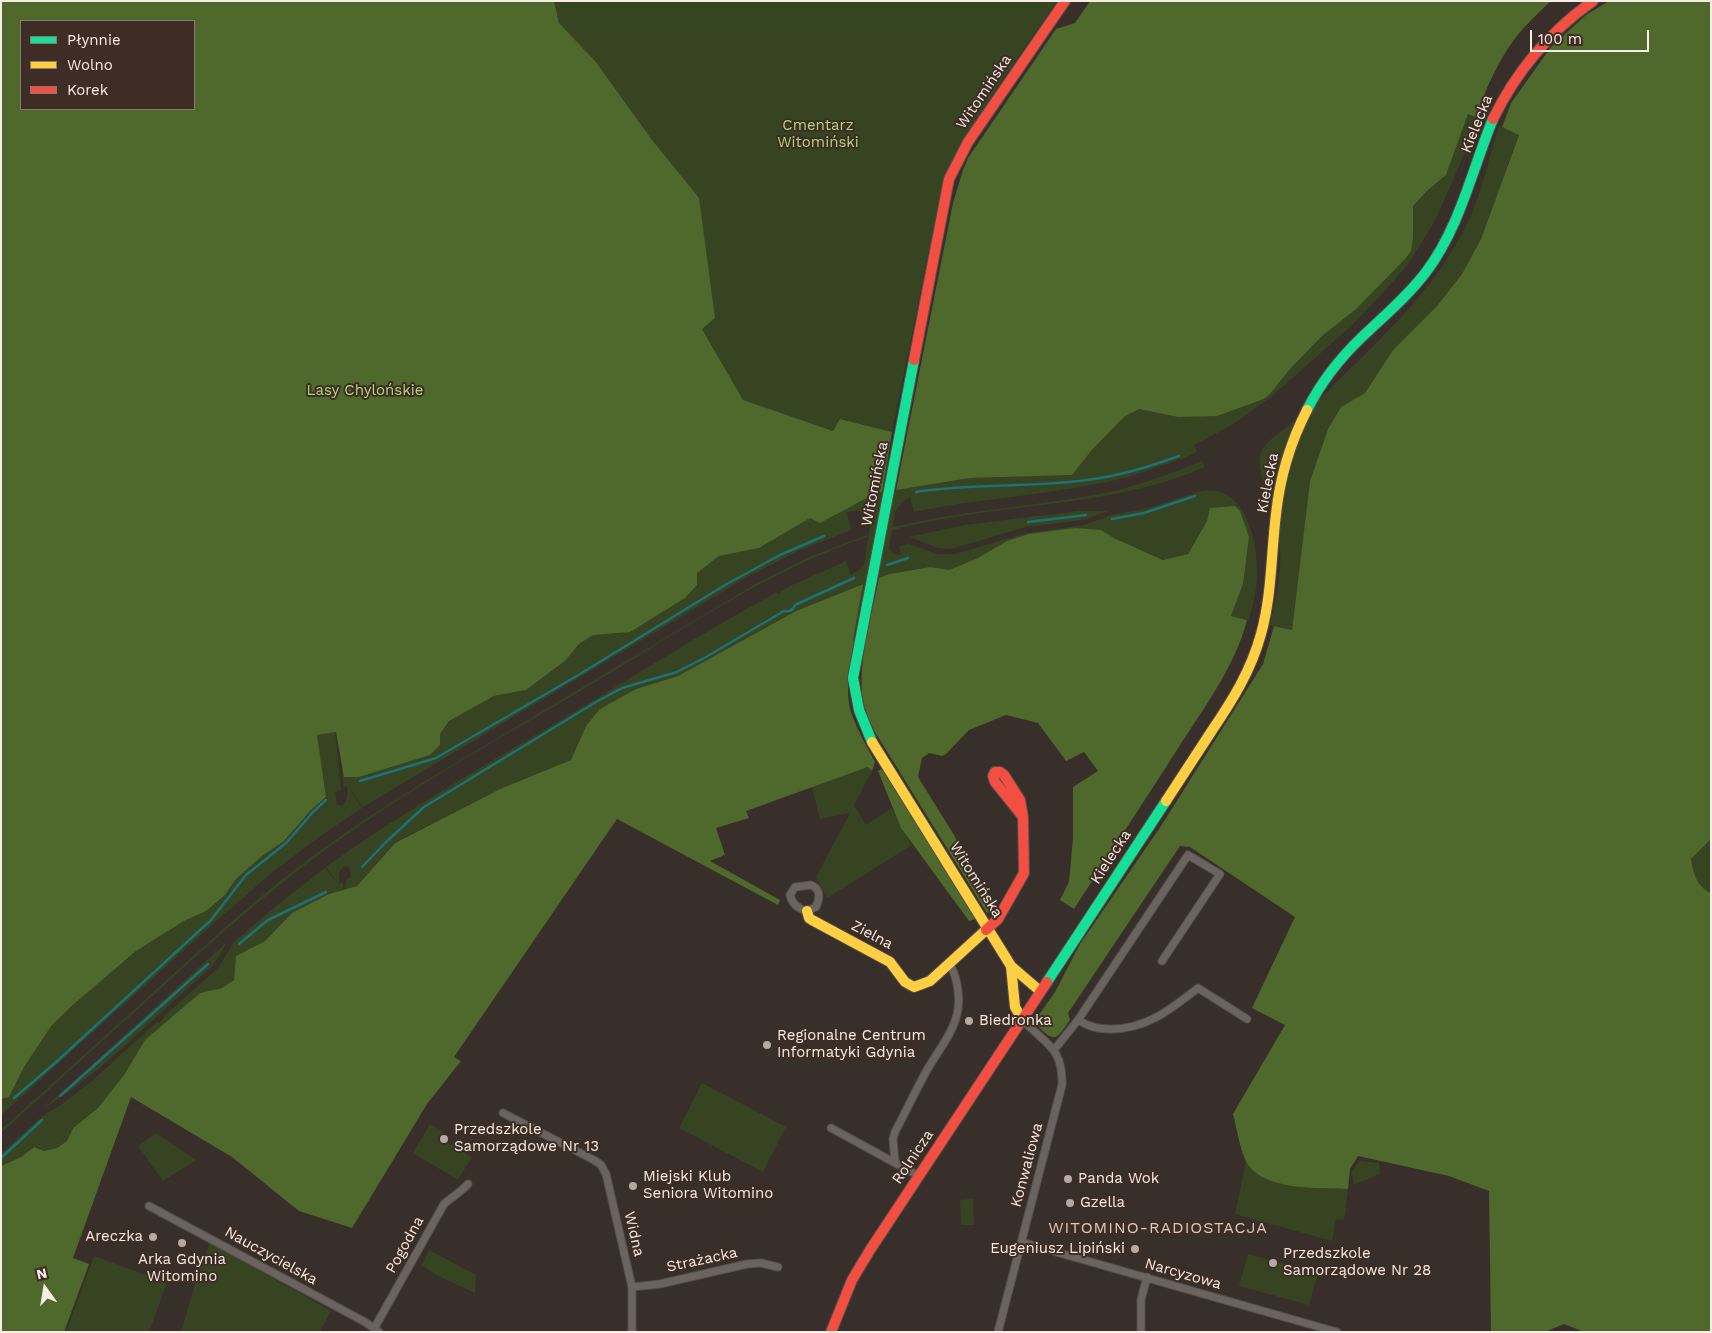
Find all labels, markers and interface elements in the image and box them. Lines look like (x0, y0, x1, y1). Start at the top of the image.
legend (20, 20, 195, 110)
scale bar (1532, 20, 1651, 52)
text: 100 m (1538, 30, 1582, 48)
text: Płynnie (67, 31, 121, 49)
street label: Witomińska (952, 51, 1016, 133)
text: Wolno (67, 56, 113, 74)
text: Korek (67, 81, 108, 99)
street label: Kielecka (1457, 92, 1497, 156)
park label: Cmentarz Witomiński (777, 117, 859, 152)
park label: Lasy Chylońskie (307, 382, 423, 400)
street label: Witomińska (858, 440, 892, 528)
street label: Kielecka (1253, 451, 1283, 515)
street label: Kielecka (1087, 827, 1135, 887)
street label: Witomińska (946, 839, 1006, 921)
street label: Zielna (848, 917, 896, 953)
place label: Biedronka (979, 1012, 1052, 1030)
marker: Biedronka (963, 1015, 975, 1027)
place label: Regionalne Centrum Informatyki Gdynia (777, 1027, 926, 1062)
marker: Regionalne Centrum Informatyki Gdynia (761, 1039, 773, 1051)
place label: Przedszkole Samorządowe Nr 13 (454, 1121, 599, 1156)
street label: Konwaliowa (1007, 1121, 1047, 1209)
street label: Rolnicza (888, 1126, 938, 1188)
marker: Przedszkole Samorządowe Nr 13 (438, 1133, 450, 1145)
place label: Miejski Klub Seniora Witomino (643, 1168, 773, 1203)
place label: Panda Wok (1078, 1170, 1159, 1188)
marker: Panda Wok (1062, 1173, 1074, 1185)
marker: Miejski Klub Seniora Witomino (627, 1180, 639, 1192)
place label: Gzella (1080, 1194, 1125, 1212)
marker: Gzella (1064, 1197, 1076, 1209)
street label: Widna (620, 1210, 648, 1258)
street label: Pogodna (382, 1213, 428, 1277)
district label: WITOMINO-RADIOSTACJA (1046, 1218, 1270, 1238)
street label: Nauczycielska (222, 1223, 320, 1289)
place label: Areczka (85, 1228, 143, 1246)
marker: Areczka (147, 1231, 159, 1243)
marker: Arka Gdynia Witomino (176, 1237, 188, 1249)
place label: Eugeniusz Lipiński (990, 1240, 1125, 1258)
marker: Eugeniusz Lipiński (1129, 1243, 1141, 1255)
street label: Strażacka (665, 1244, 739, 1276)
place label: Przedszkole Samorządowe Nr 28 (1283, 1245, 1431, 1280)
place label: Arka Gdynia Witomino (138, 1251, 226, 1286)
street label: Narcyzowa (1143, 1255, 1223, 1293)
marker: Przedszkole Samorządowe Nr 28 (1267, 1257, 1279, 1269)
north arrow (20, 1263, 70, 1313)
text: N (35, 1264, 48, 1282)

